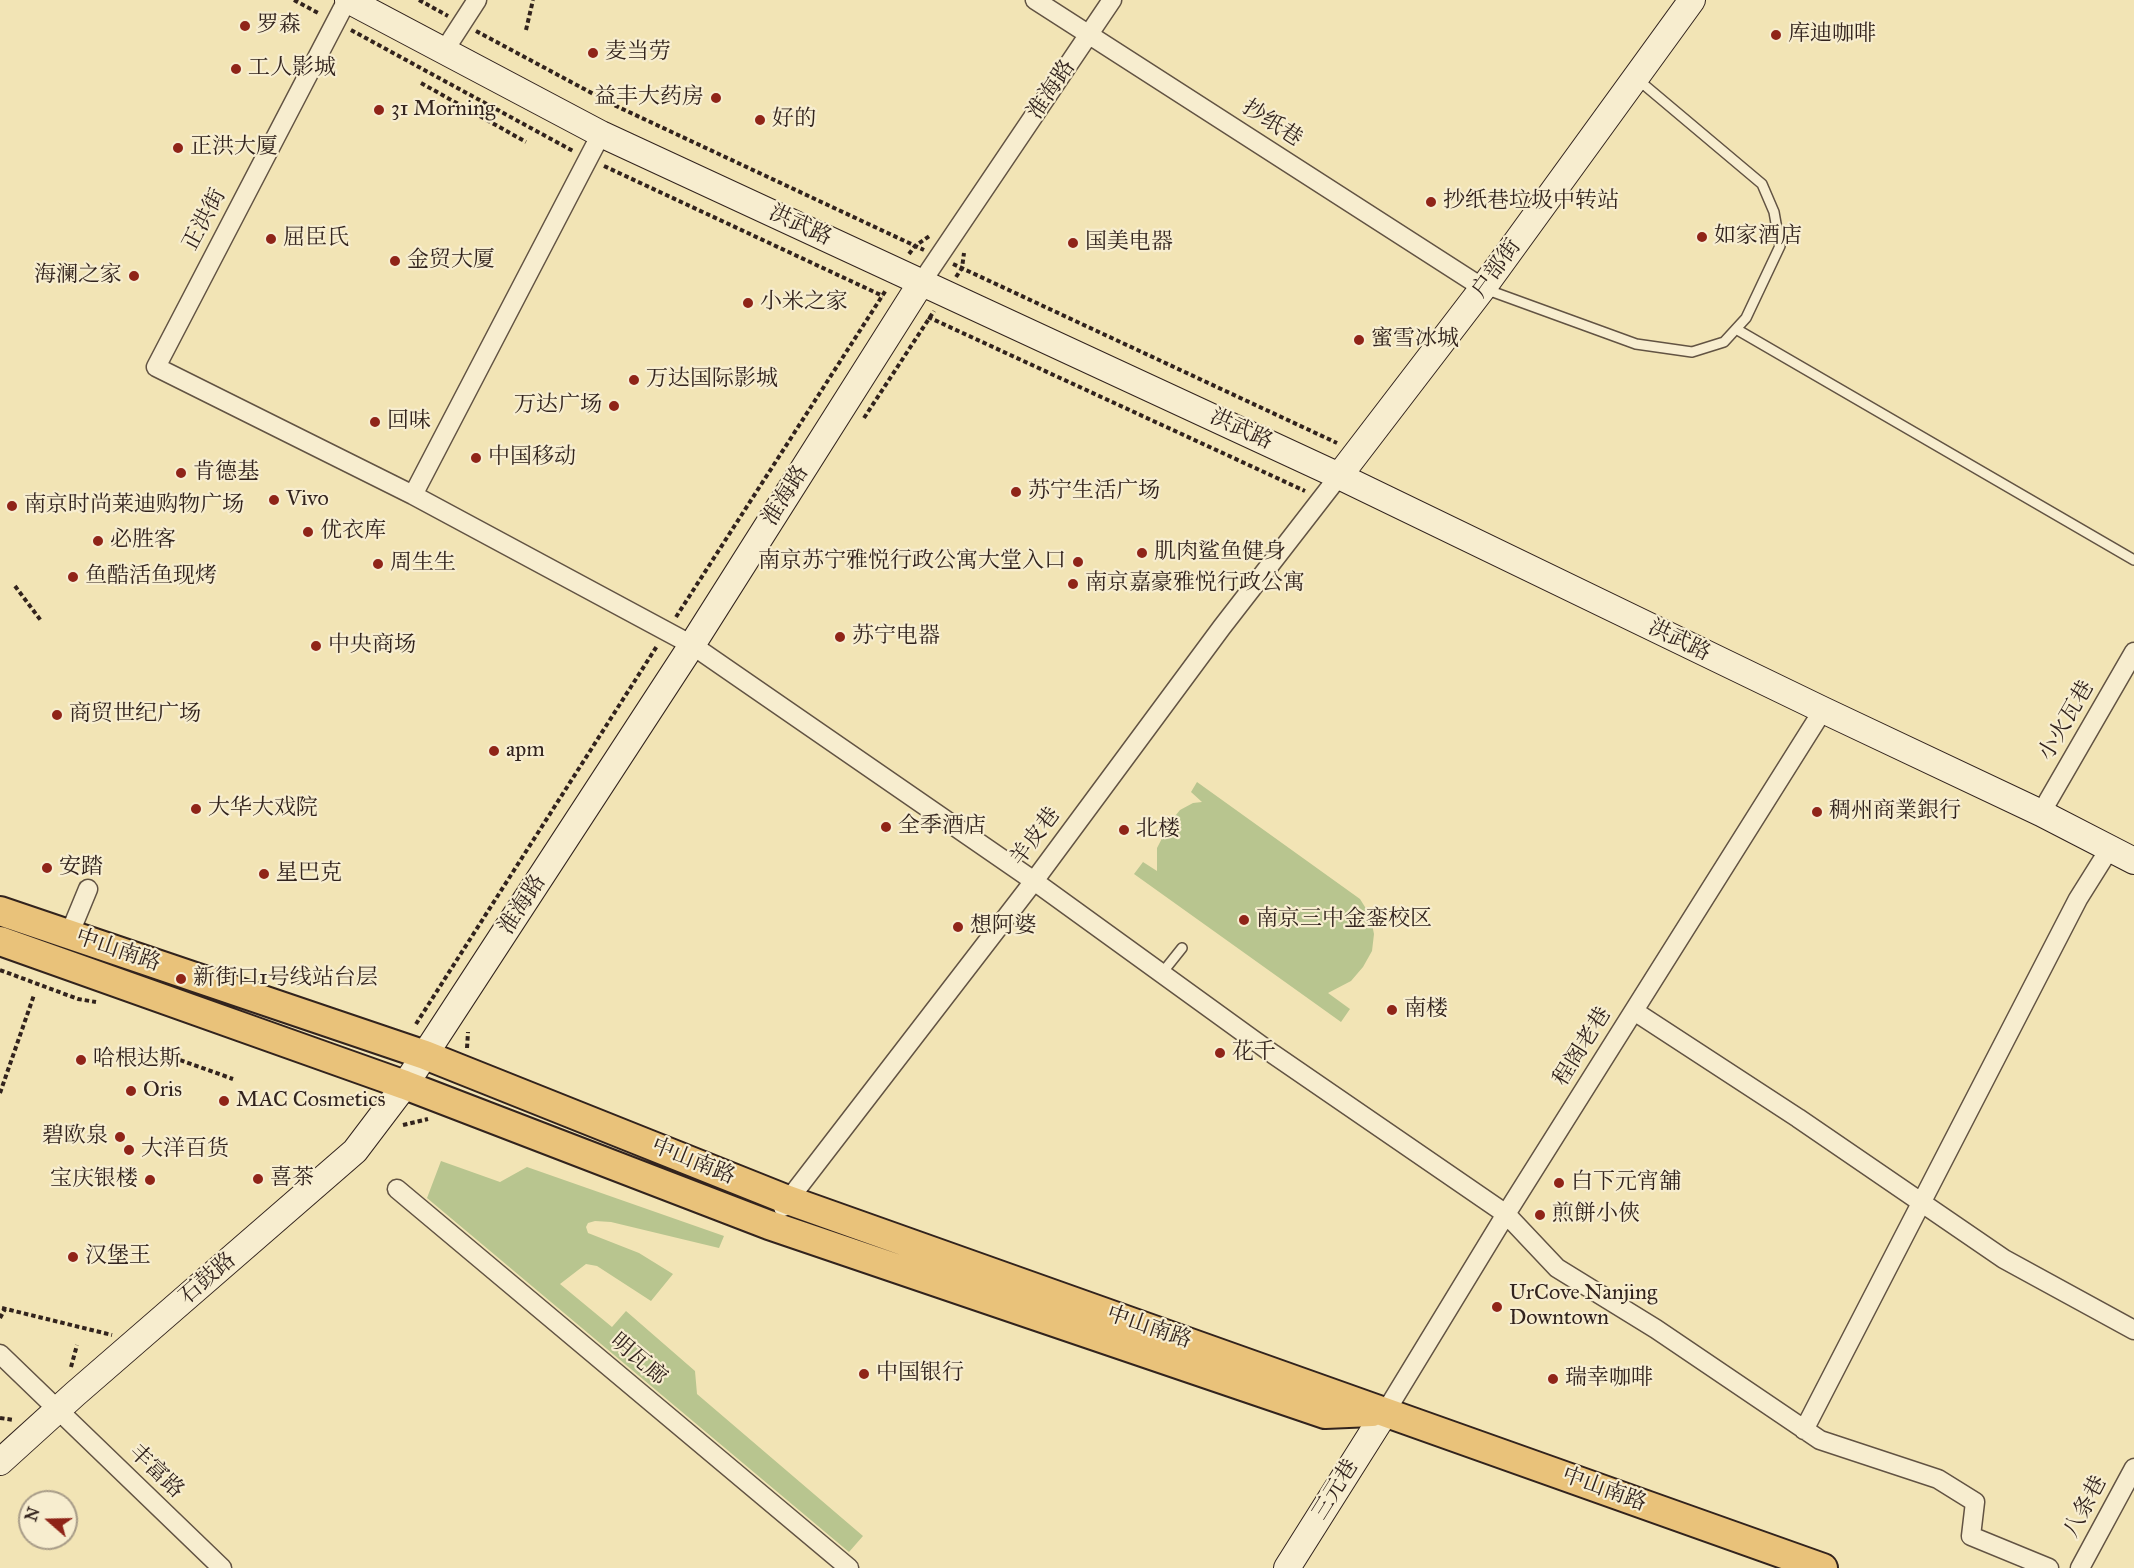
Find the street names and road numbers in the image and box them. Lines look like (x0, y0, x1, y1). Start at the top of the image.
street label: 淮海路 (1023, 55, 1081, 125)
street label: 抄纸巷 (1237, 95, 1307, 153)
street label: 正洪街 (178, 185, 232, 255)
street label: 洪武路 (765, 200, 835, 252)
street label: 户部街 (1467, 235, 1527, 303)
street label: 洪武路 (1206, 404, 1276, 456)
street label: 淮海路 (757, 461, 815, 531)
street label: 洪武路 (1644, 615, 1714, 667)
street label: 小火瓦巷 (2034, 676, 2100, 766)
street label: 羊皮巷 (1006, 803, 1066, 871)
street label: 淮海路 (494, 870, 552, 940)
street label: 中山南路 (72, 924, 164, 978)
street label: 程阁老巷 (1548, 1003, 1618, 1091)
street label: 中山南路 (647, 1133, 739, 1191)
street label: 石鼓路 (174, 1247, 242, 1311)
street label: 中山南路 (1103, 1301, 1195, 1355)
street label: 明瓦廊 (604, 1329, 672, 1391)
street label: 丰富路 (123, 1440, 189, 1504)
street label: 三元巷 (1307, 1455, 1365, 1525)
street label: 中山南路 (1558, 1463, 1650, 1517)
street label: 八条巷 (2059, 1472, 2113, 1542)

